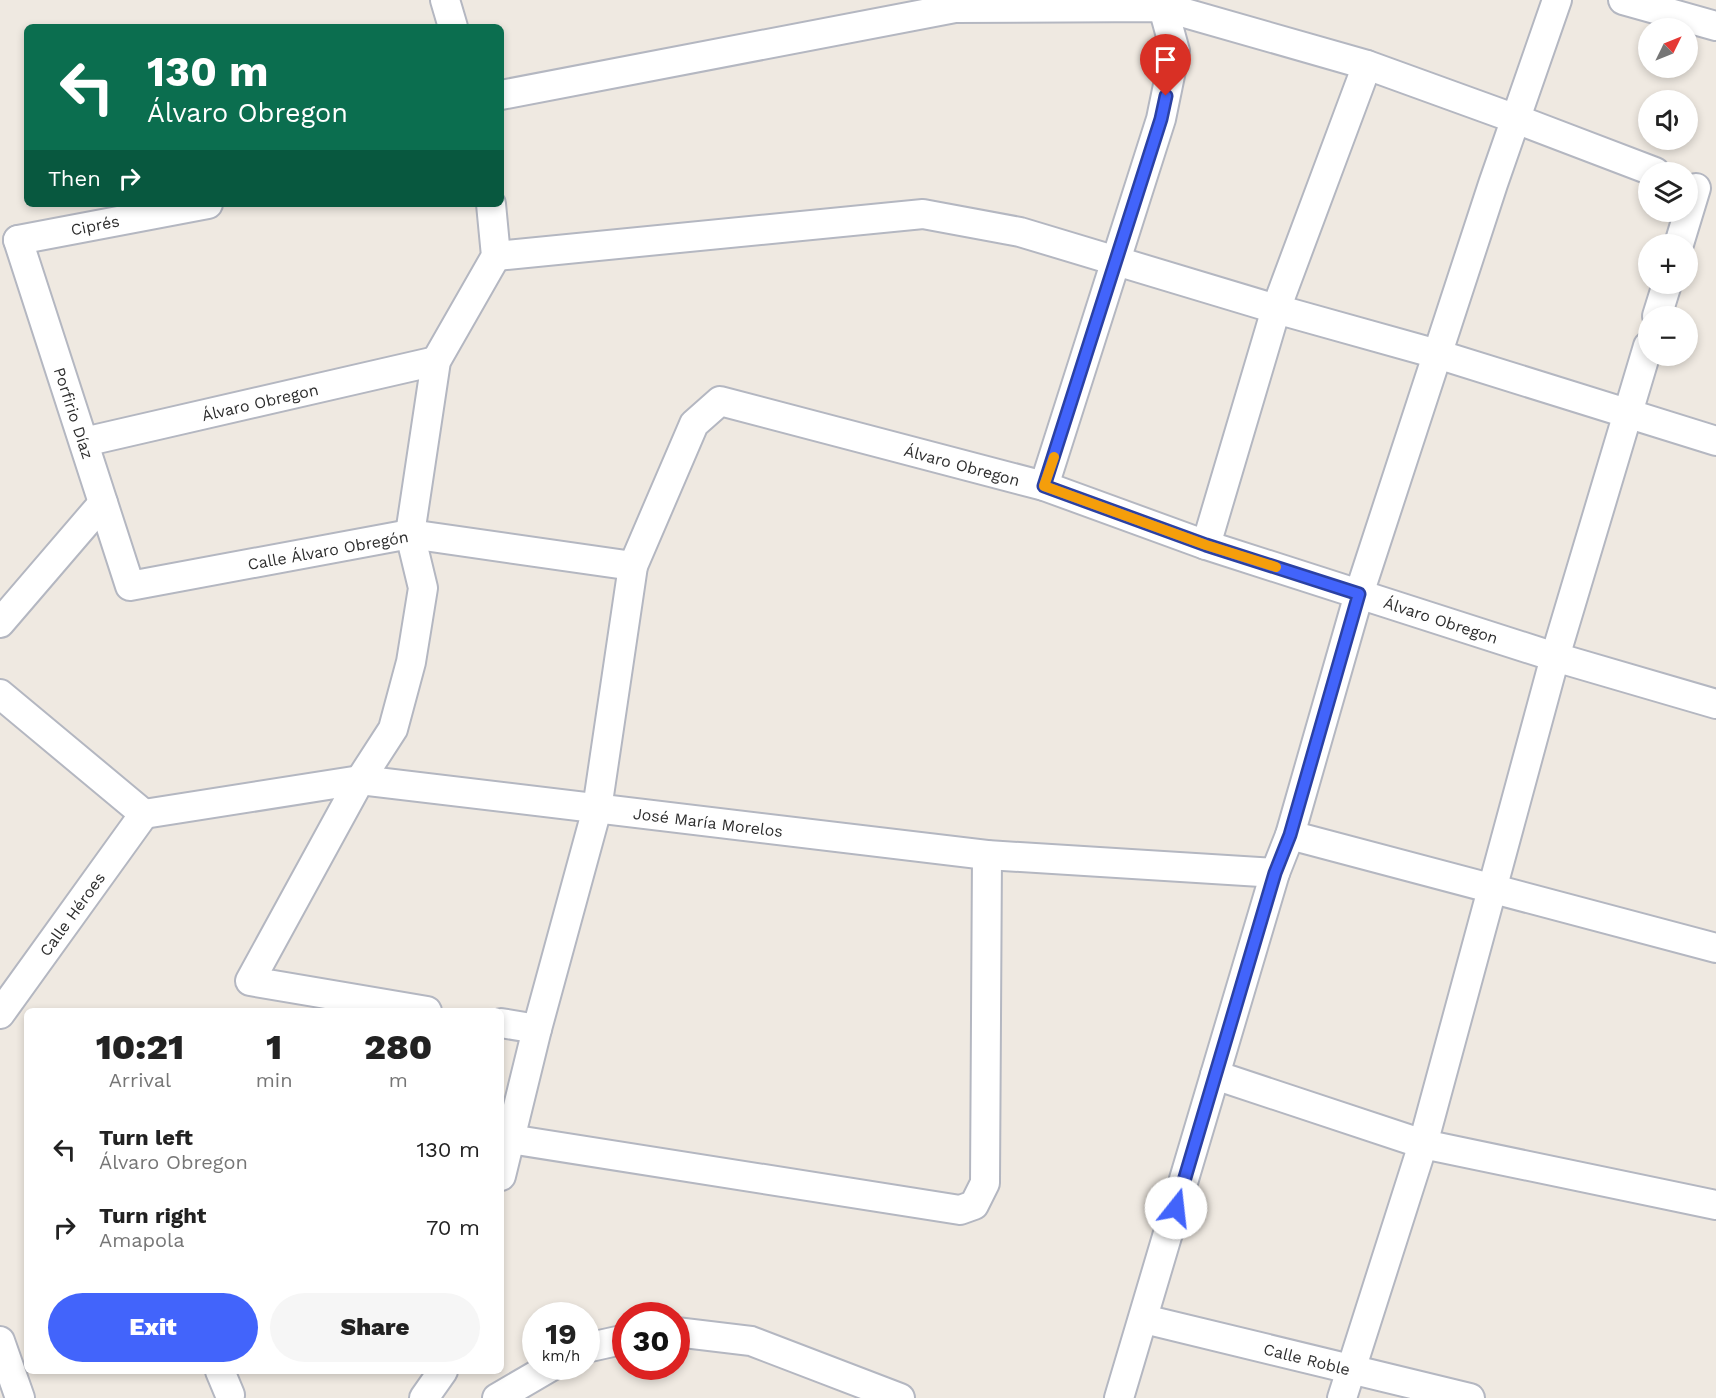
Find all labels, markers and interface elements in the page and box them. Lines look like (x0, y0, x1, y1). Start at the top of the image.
north arrow (1638, 18, 1698, 78)
map controls (1638, 18, 1698, 366)
pin (1140, 34, 1191, 96)
icon: arrive (1149, 43, 1182, 76)
text: 130 m (147, 47, 269, 96)
icon: left (48, 48, 126, 126)
button: sound (1638, 90, 1698, 150)
text: Álvaro Obregon (147, 97, 348, 129)
icon: right (113, 162, 146, 195)
button: layers (1638, 162, 1698, 222)
text: Then (48, 166, 101, 191)
street label: Ciprés (69, 211, 121, 240)
button: + (1638, 234, 1698, 294)
button: − (1638, 306, 1698, 366)
street label: Porfirio Díaz (50, 365, 97, 461)
street label: Álvaro Obregon (200, 380, 320, 425)
street label: Álvaro Obregon (902, 441, 1022, 490)
street label: Calle Álvaro Obregón (246, 527, 410, 574)
street label: Álvaro Obregon (1381, 593, 1500, 648)
street label: José María Morelos (632, 804, 784, 841)
street label: Calle Héroes (36, 869, 109, 960)
text: 10:21 (96, 1026, 184, 1068)
text: 1 (266, 1026, 282, 1068)
text: 280 (364, 1026, 432, 1068)
text: Arrival (109, 1068, 171, 1092)
text: min (256, 1068, 293, 1092)
text: m (389, 1068, 408, 1092)
text: Turn left (99, 1125, 193, 1150)
icon: left (48, 1133, 81, 1166)
text: 130 m (416, 1137, 480, 1162)
text: Álvaro Obregon (99, 1150, 248, 1174)
position arrow (1144, 1176, 1208, 1240)
text: Turn right (99, 1203, 206, 1228)
icon: right (48, 1211, 81, 1244)
text: 70 m (426, 1215, 480, 1240)
text: Amapola (99, 1228, 185, 1252)
button: Exit (48, 1293, 258, 1362)
button: Share (270, 1293, 480, 1362)
speed limit sign: 30 (612, 1302, 690, 1380)
text: 19 (545, 1316, 577, 1351)
street label: Calle Roble (1262, 1340, 1352, 1379)
text: km/h (542, 1347, 580, 1365)

